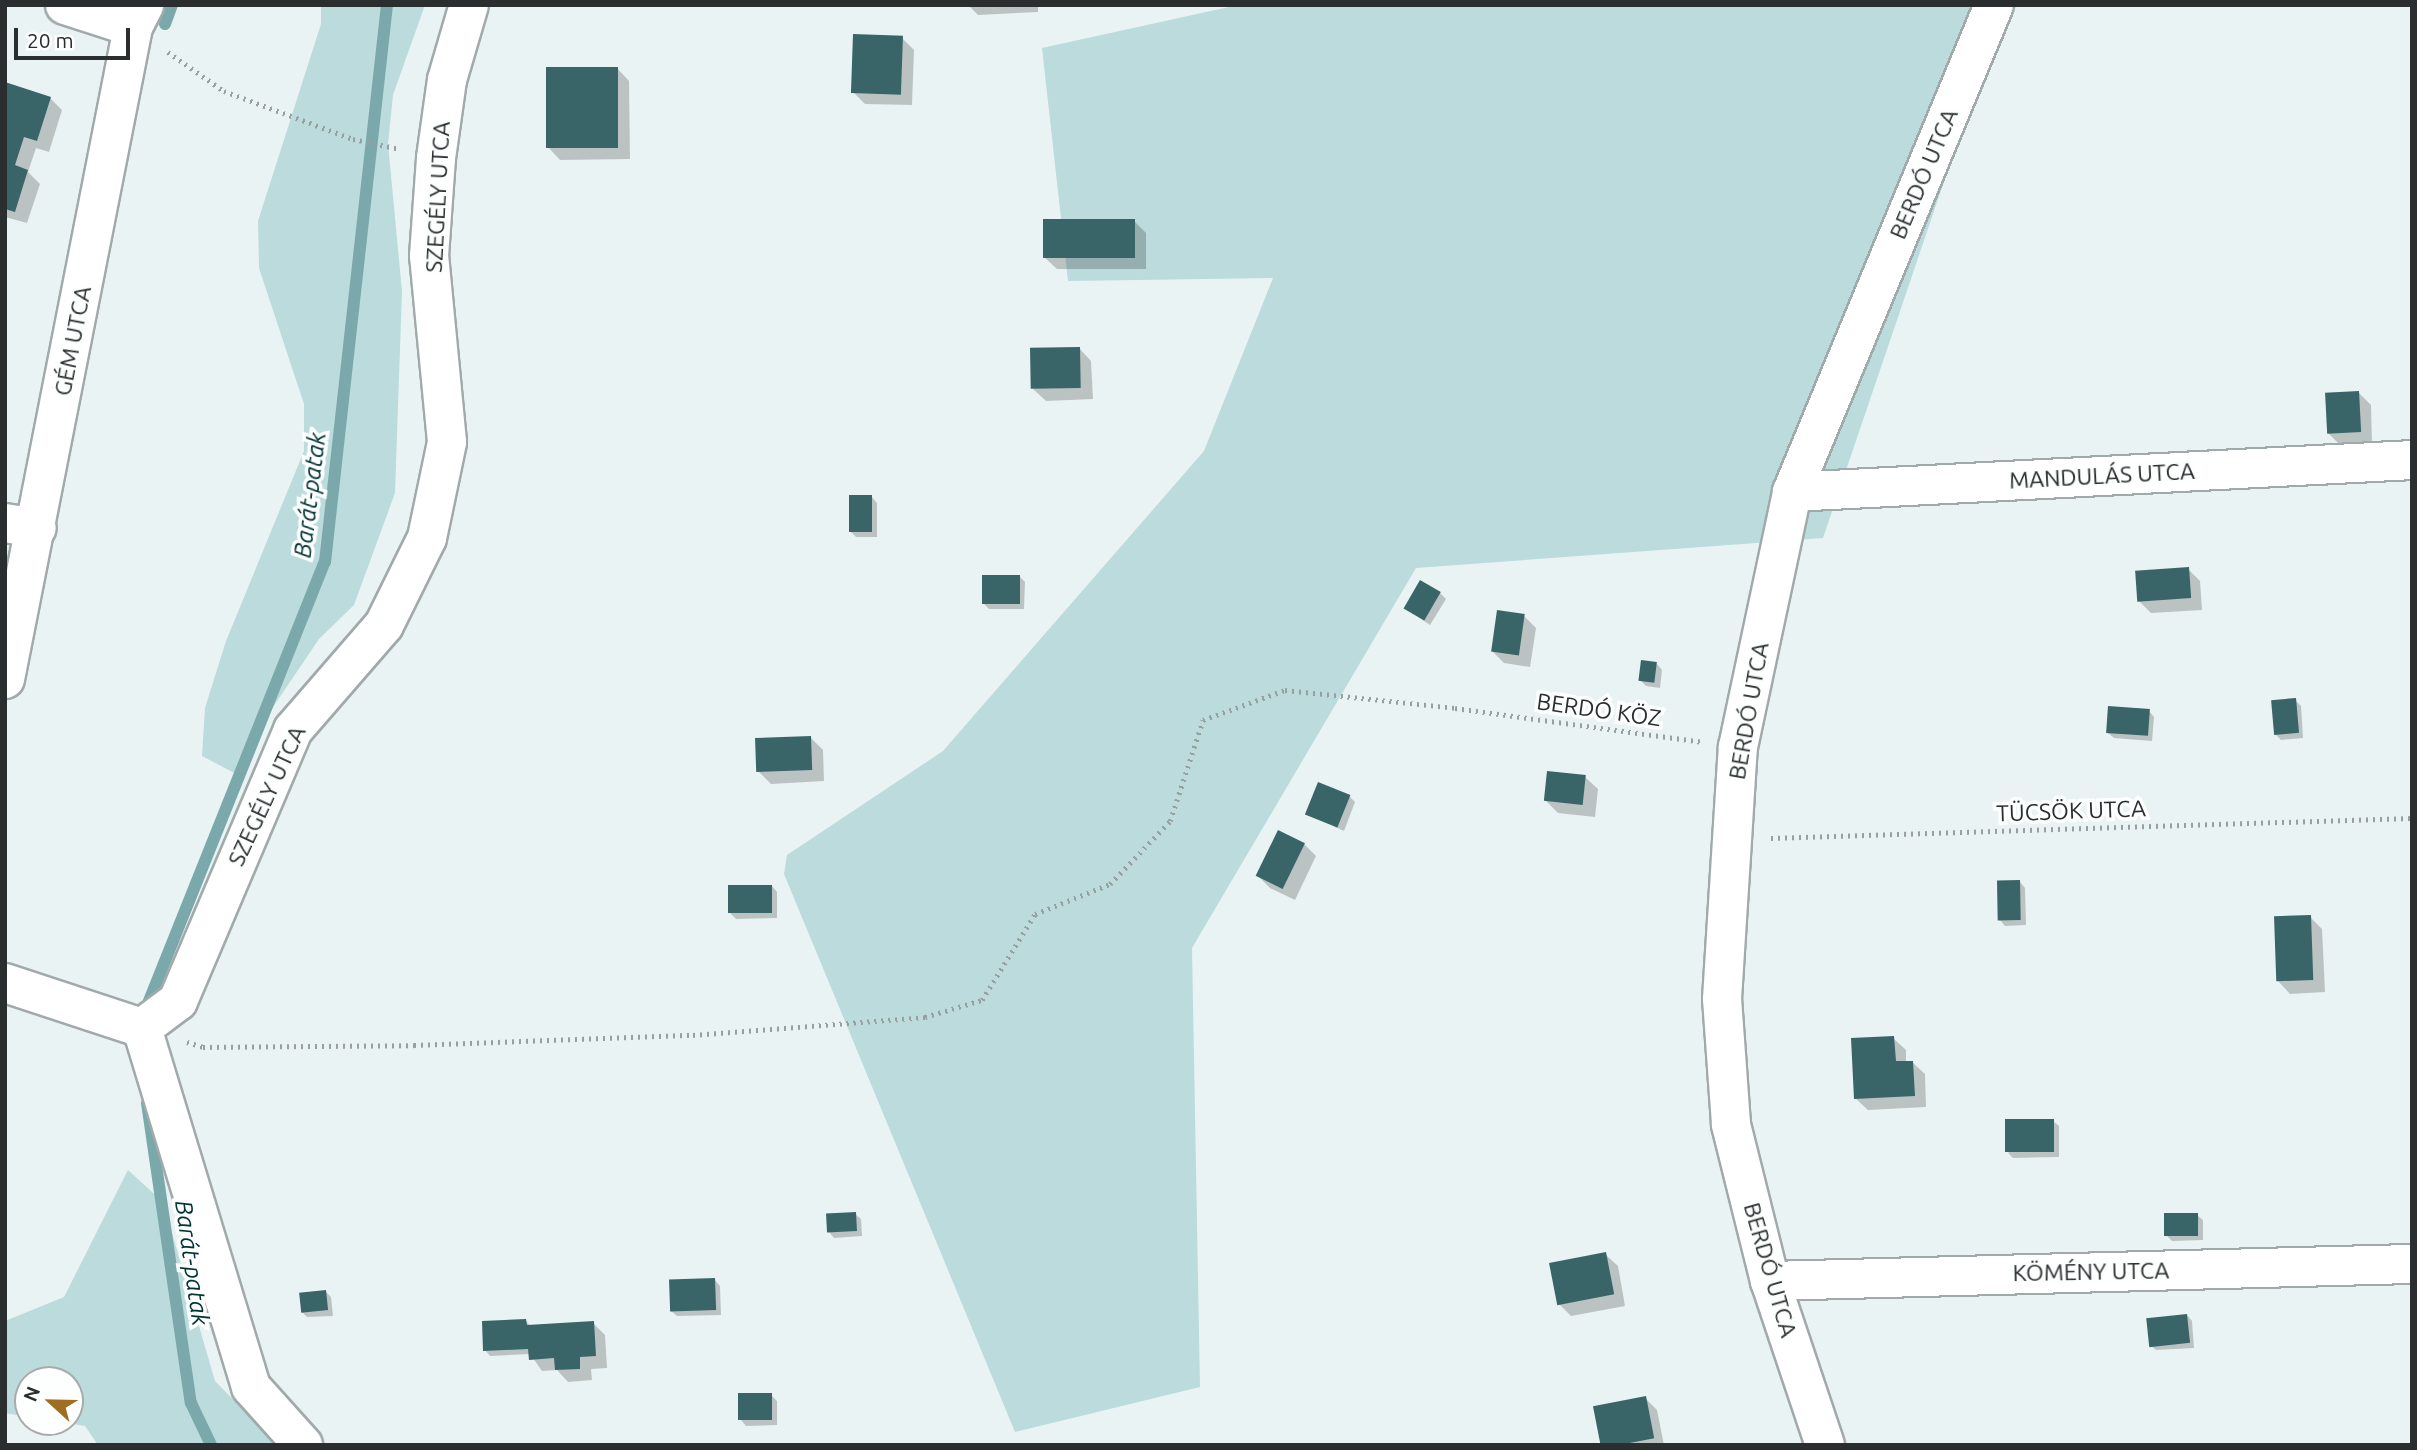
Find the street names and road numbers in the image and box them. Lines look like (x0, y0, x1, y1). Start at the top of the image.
street label: BERDÓ UTCA (1884, 105, 1964, 243)
street label: SZEGÉLY UTCA (420, 121, 456, 273)
street label: GÉM UTCA (49, 284, 97, 398)
street label: MANDULÁS UTCA (2008, 457, 2196, 495)
street label: BERDÓ UTCA (1723, 640, 1775, 782)
street label: BERDÓ KÖZ (1535, 688, 1663, 732)
street label: SZEGÉLY UTCA (222, 722, 312, 870)
street label: TÜCSÖK UTCA (1996, 795, 2146, 827)
street label: BERDÓ UTCA (1738, 1199, 1802, 1341)
street label: KÖMÉNY UTCA (2012, 1257, 2170, 1287)

